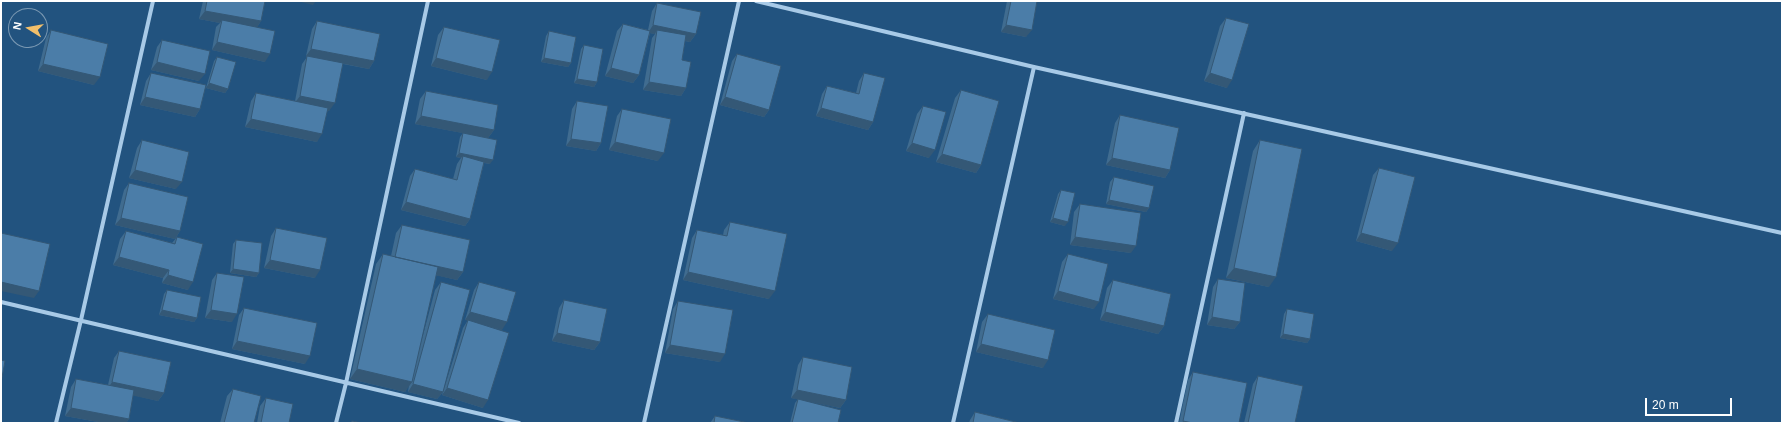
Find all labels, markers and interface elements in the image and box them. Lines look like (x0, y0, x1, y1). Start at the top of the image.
north arrow (8, 8, 48, 48)
text: N (11, 21, 24, 31)
scale bar (1647, 390, 1734, 416)
text: 20 m (1652, 398, 1679, 412)

